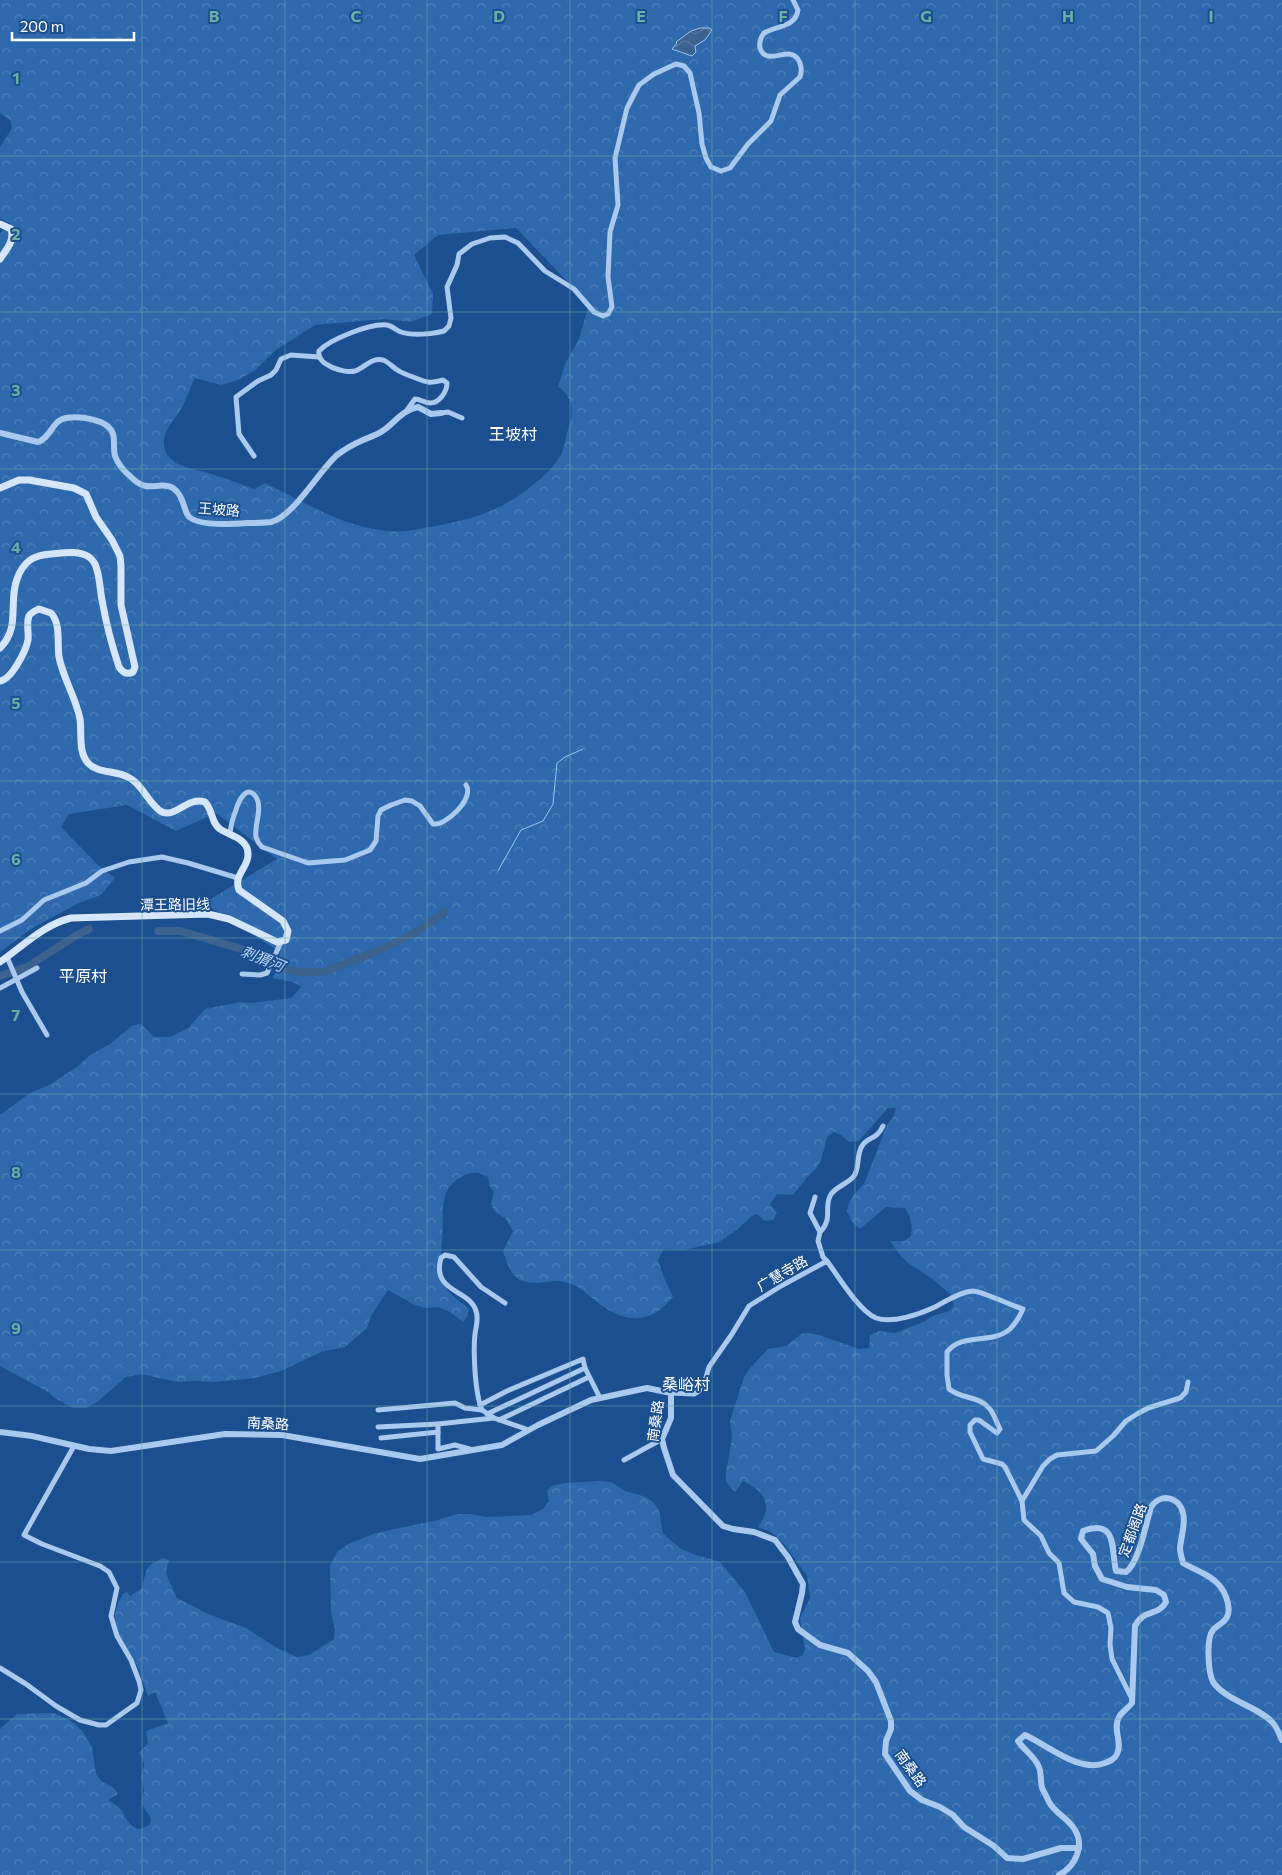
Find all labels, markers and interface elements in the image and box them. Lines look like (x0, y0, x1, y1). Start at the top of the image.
text: B (209, 6, 220, 25)
text: C (351, 6, 362, 25)
text: D (493, 6, 505, 25)
text: E (636, 6, 646, 25)
text: F (778, 6, 788, 25)
text: G (920, 6, 932, 25)
text: H (1062, 6, 1074, 25)
text: I (1208, 6, 1214, 25)
scale bar (12, 10, 135, 42)
text: 200 m (20, 17, 64, 35)
text: 1 (12, 68, 20, 87)
text: 2 (11, 224, 21, 243)
text: 3 (11, 380, 21, 399)
district label: 王坡村 (489, 424, 537, 443)
street label: 王坡路 (197, 499, 241, 519)
text: 4 (11, 537, 21, 556)
text: 5 (11, 693, 21, 712)
text: 6 (11, 849, 21, 868)
street label: 潭王路旧线 (140, 895, 210, 913)
water label: 刺猬河 (239, 941, 290, 976)
district label: 平原村 (59, 966, 107, 985)
text: 7 (12, 1005, 21, 1024)
text: 8 (11, 1162, 21, 1181)
street label: 广慧寺路 (754, 1252, 810, 1294)
text: 9 (11, 1318, 21, 1337)
district label: 桑峪村 (662, 1374, 710, 1393)
street label: 南桑路 (644, 1399, 666, 1443)
street label: 南桑路 (247, 1413, 289, 1433)
street label: 定都阁路 (1114, 1501, 1150, 1559)
street label: 南桑路 (892, 1746, 930, 1790)

